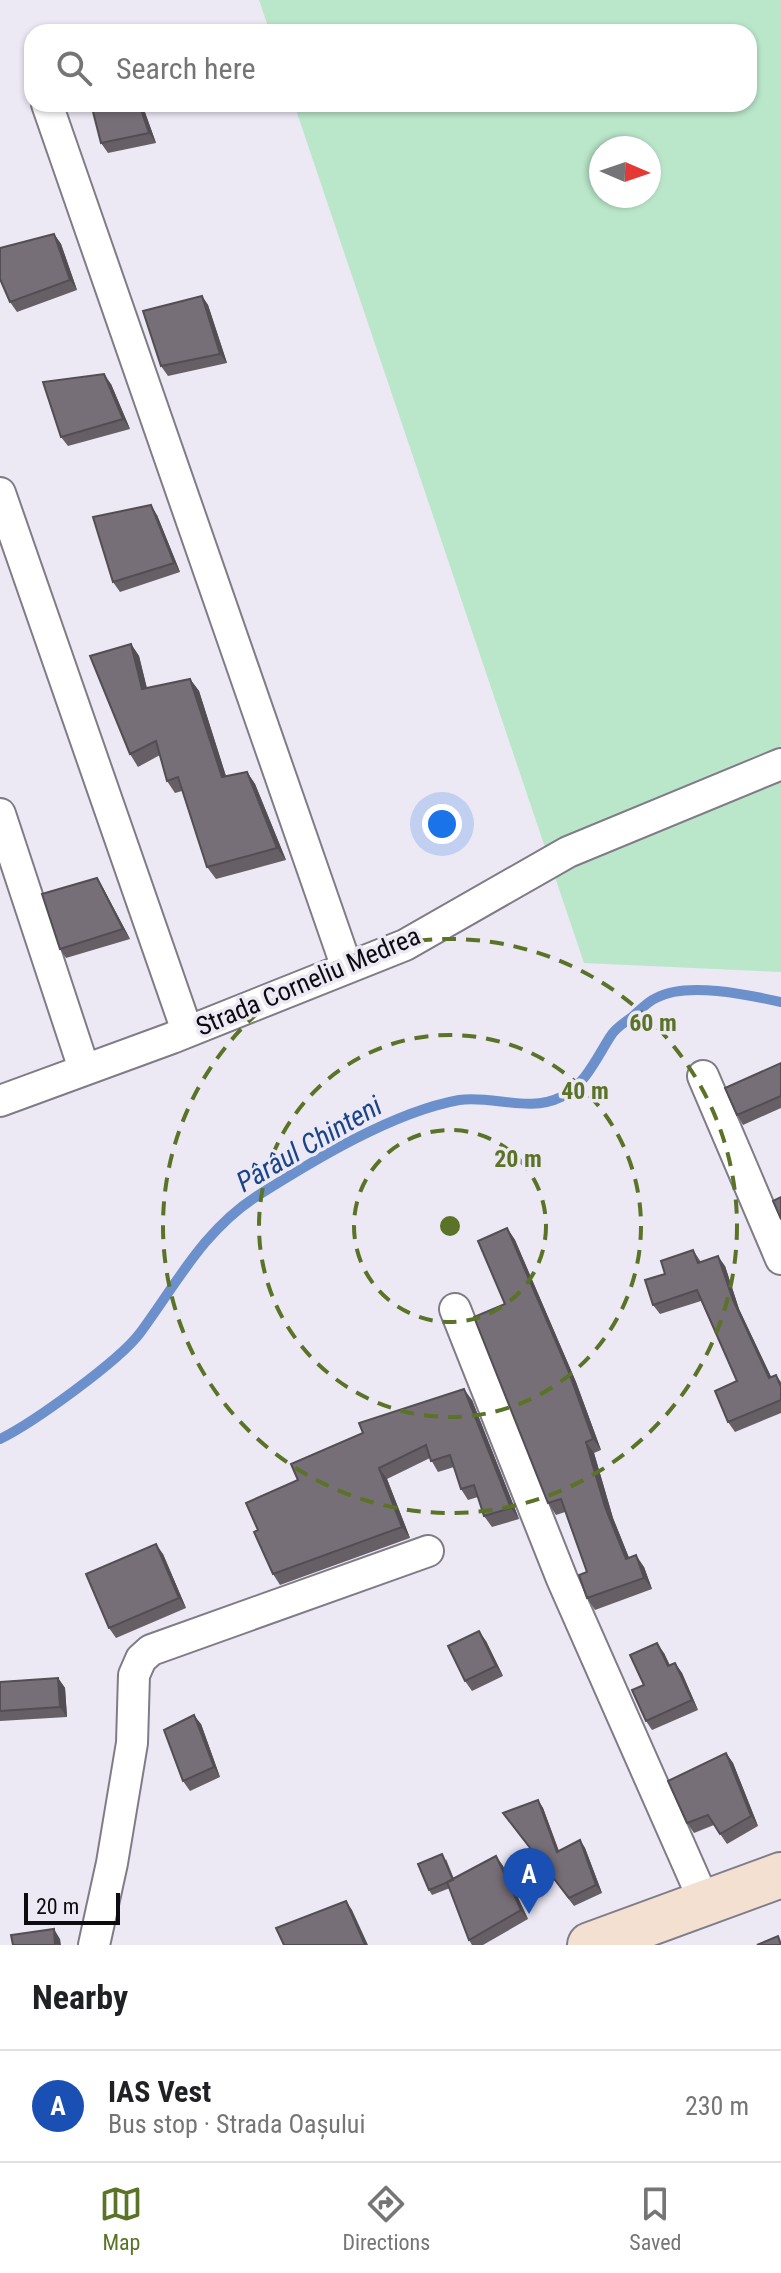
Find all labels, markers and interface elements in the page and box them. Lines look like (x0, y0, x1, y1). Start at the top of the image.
search box (24, 24, 757, 112)
icon: search (52, 46, 96, 90)
text: Search here (116, 51, 256, 86)
north arrow (589, 136, 661, 208)
your location (422, 804, 462, 844)
street label: Strada Corneliu Medrea (192, 920, 424, 1042)
text: 60 m (629, 1009, 677, 1037)
text: 40 m (561, 1077, 609, 1105)
water label: Pârâul Chinteni (230, 1089, 388, 1199)
text: 20 m (494, 1145, 542, 1173)
centre of rings (436, 1212, 464, 1240)
pin: A (503, 1848, 555, 1914)
scale bar (24, 1889, 120, 1925)
text: 20 m (36, 1894, 79, 1919)
text: Nearby (32, 1977, 128, 2017)
text: IAS Vest (108, 2074, 211, 2109)
text: A (50, 2091, 66, 2121)
text: 230 m (685, 2091, 749, 2121)
text: Bus stop · Strada Oașului (108, 2109, 365, 2139)
tab: Map (99, 2182, 143, 2255)
tab: Directions (342, 2182, 430, 2255)
tab: Saved (629, 2182, 682, 2255)

